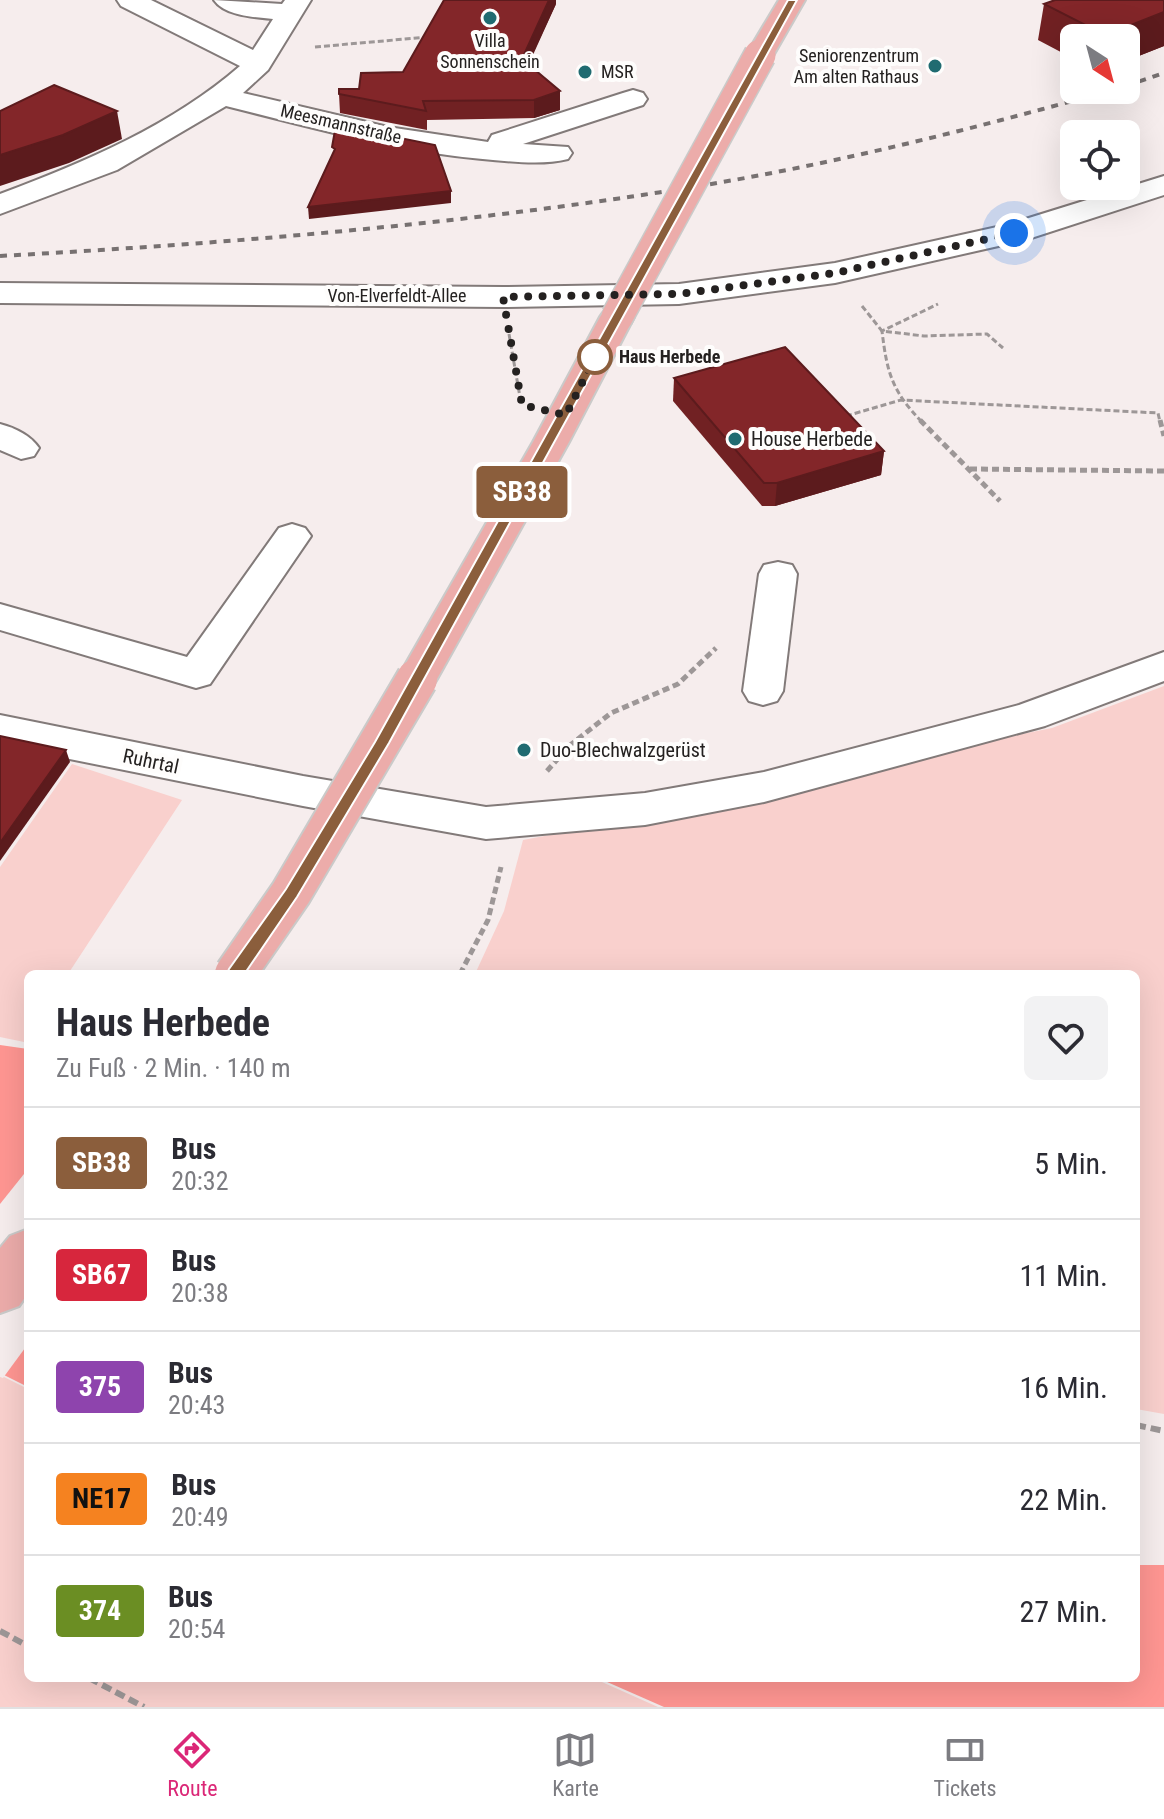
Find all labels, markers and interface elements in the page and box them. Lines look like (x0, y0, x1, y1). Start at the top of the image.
marker: Villa Sonnenschein (481, 9, 499, 27)
north arrow (1060, 24, 1140, 104)
map controls (1060, 24, 1140, 200)
place label: Villa Sonnenschein (440, 30, 540, 72)
place label: Seniorenzentrum Am alten Rathaus (794, 45, 919, 87)
marker: Seniorenzentrum Am alten Rathaus (926, 57, 944, 75)
place label: MSR (601, 61, 634, 82)
marker: MSR (576, 63, 594, 81)
street label: Meesmannstraße (279, 99, 404, 148)
button: locate (1060, 120, 1140, 200)
your location (994, 213, 1034, 253)
street label: Von-Elverfeldt-Allee (328, 285, 466, 306)
marker: Haus Herbede (578, 340, 612, 374)
place label: Haus Herbede (619, 346, 721, 367)
place label: House Herbede (751, 427, 873, 451)
marker: House Herbede (726, 430, 744, 448)
line badge: SB38 (466, 466, 578, 518)
text: SB38 (492, 475, 552, 508)
place label: Duo-Blechwalzgerüst (540, 738, 706, 762)
marker: Duo-Blechwalzgerüst (515, 741, 533, 759)
street label: Ruhrtal (121, 743, 181, 779)
button: heart (1024, 996, 1108, 1080)
text: Haus Herbede (56, 1001, 270, 1045)
text: Zu Fuß · 2 Min. · 140 m (56, 1053, 291, 1083)
text: Bus (171, 1131, 216, 1166)
text: SB38 (72, 1146, 131, 1179)
text: 5 Min. (1034, 1146, 1108, 1181)
text: 20:32 (171, 1166, 229, 1196)
text: Bus (171, 1243, 216, 1278)
text: SB67 (72, 1258, 131, 1291)
text: 11 Min. (1020, 1258, 1108, 1293)
text: 20:38 (171, 1278, 229, 1308)
text: Bus (168, 1355, 213, 1390)
text: 375 (79, 1370, 121, 1403)
text: 16 Min. (1020, 1370, 1108, 1405)
text: 20:43 (168, 1390, 225, 1420)
text: Bus (171, 1467, 216, 1502)
text: NE17 (72, 1482, 131, 1515)
text: 22 Min. (1020, 1482, 1108, 1517)
text: 20:49 (171, 1502, 229, 1532)
text: Bus (168, 1579, 213, 1614)
text: 374 (79, 1594, 121, 1627)
text: 27 Min. (1020, 1594, 1108, 1629)
text: 20:54 (168, 1614, 225, 1644)
tab: Route (167, 1728, 218, 1801)
tab: Karte (552, 1728, 599, 1801)
tab: Tickets (933, 1728, 997, 1801)

